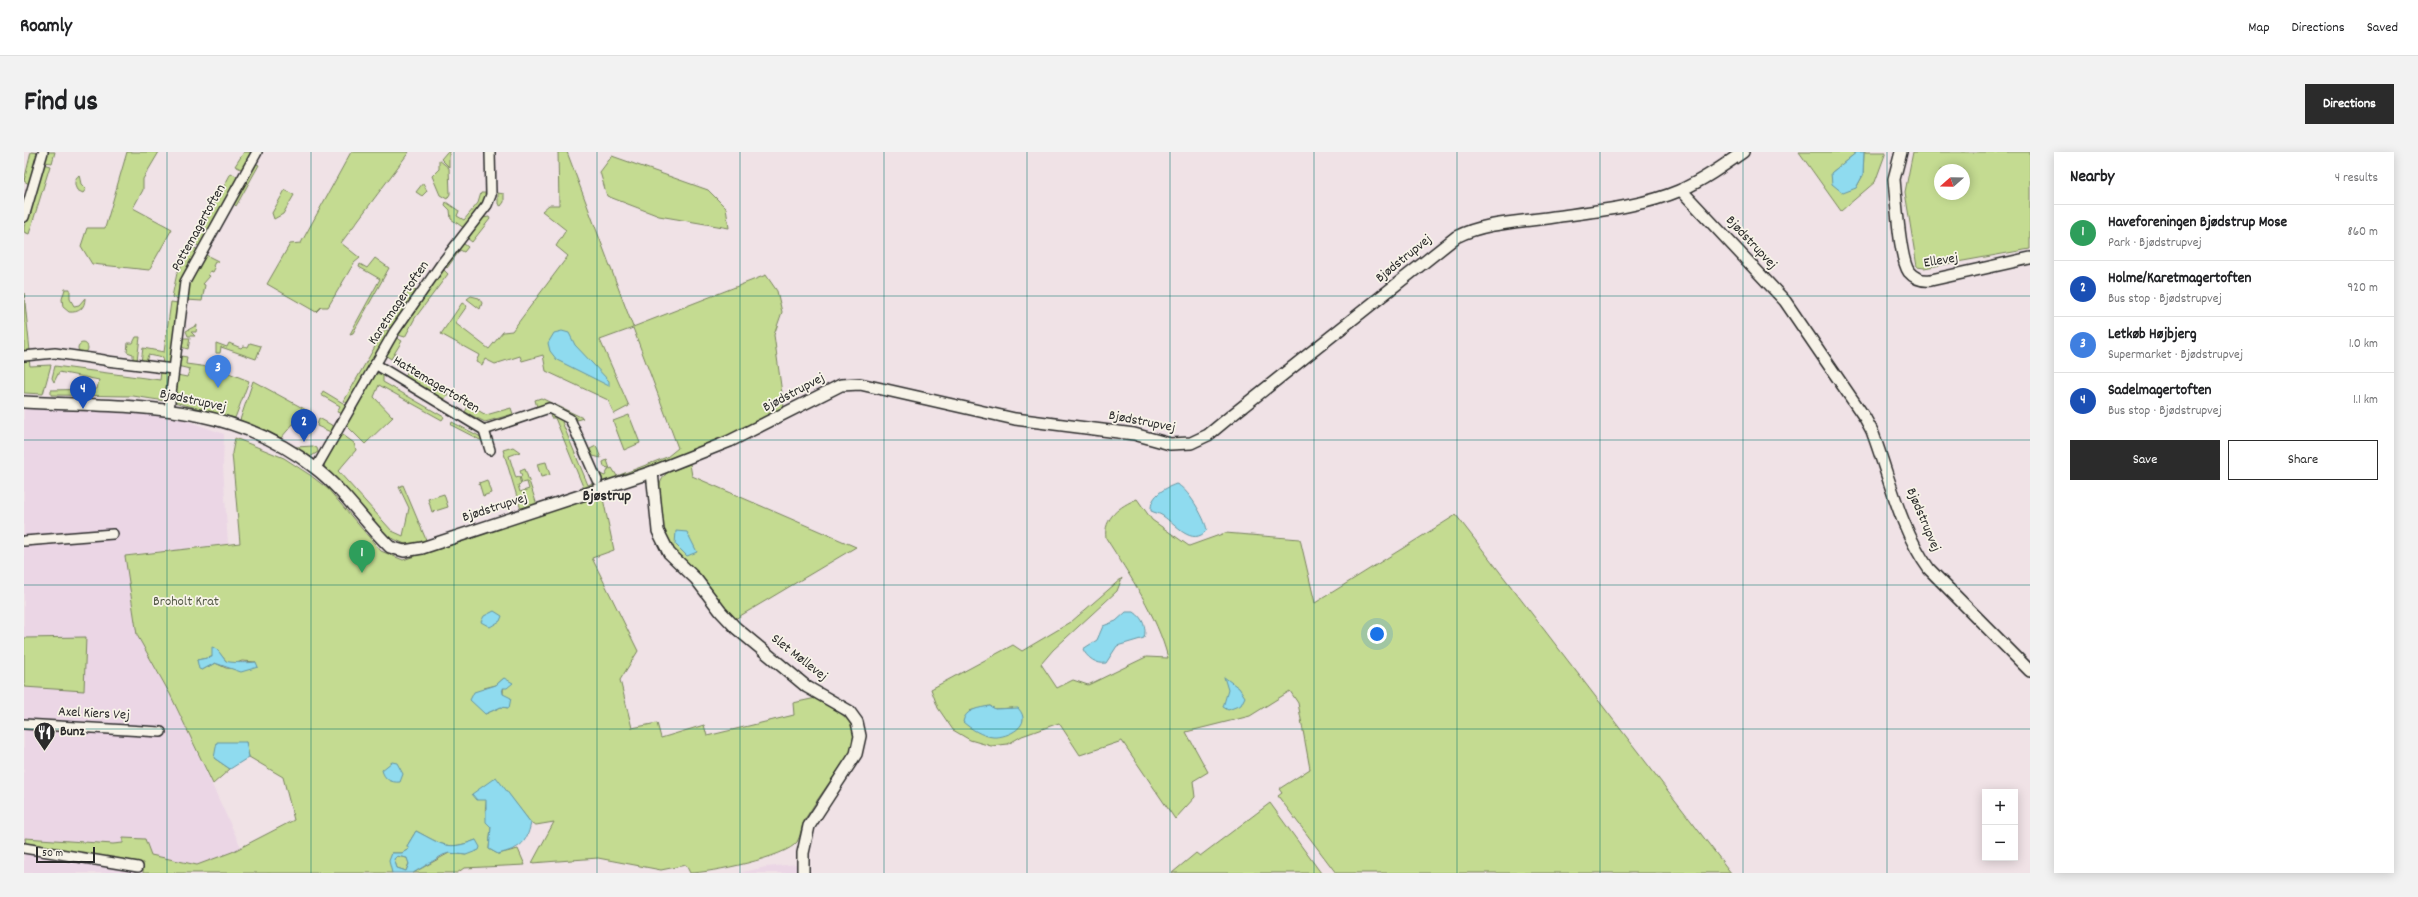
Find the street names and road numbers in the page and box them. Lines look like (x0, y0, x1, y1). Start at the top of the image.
street label: Pottemagertoften (167, 181, 231, 275)
street label: Bjødstrupvej (1721, 211, 1781, 275)
street label: Bjødstrupvej (1371, 230, 1437, 288)
street label: Ellevej (1922, 248, 1960, 274)
street label: Karetmagertoften (363, 257, 435, 349)
street label: Hattemagertoften (389, 351, 483, 419)
street label: Bjødstrupvej (759, 368, 829, 418)
street label: Bjødstrupvej (158, 384, 228, 418)
street label: Bjødstrupvej (1107, 406, 1177, 438)
street label: Bjødstrupvej (1901, 485, 1945, 555)
street label: Bjødstrupvej (460, 488, 530, 528)
street label: Slet Møllevej (766, 630, 832, 686)
street label: Axel Kiers Vej (58, 702, 130, 726)

